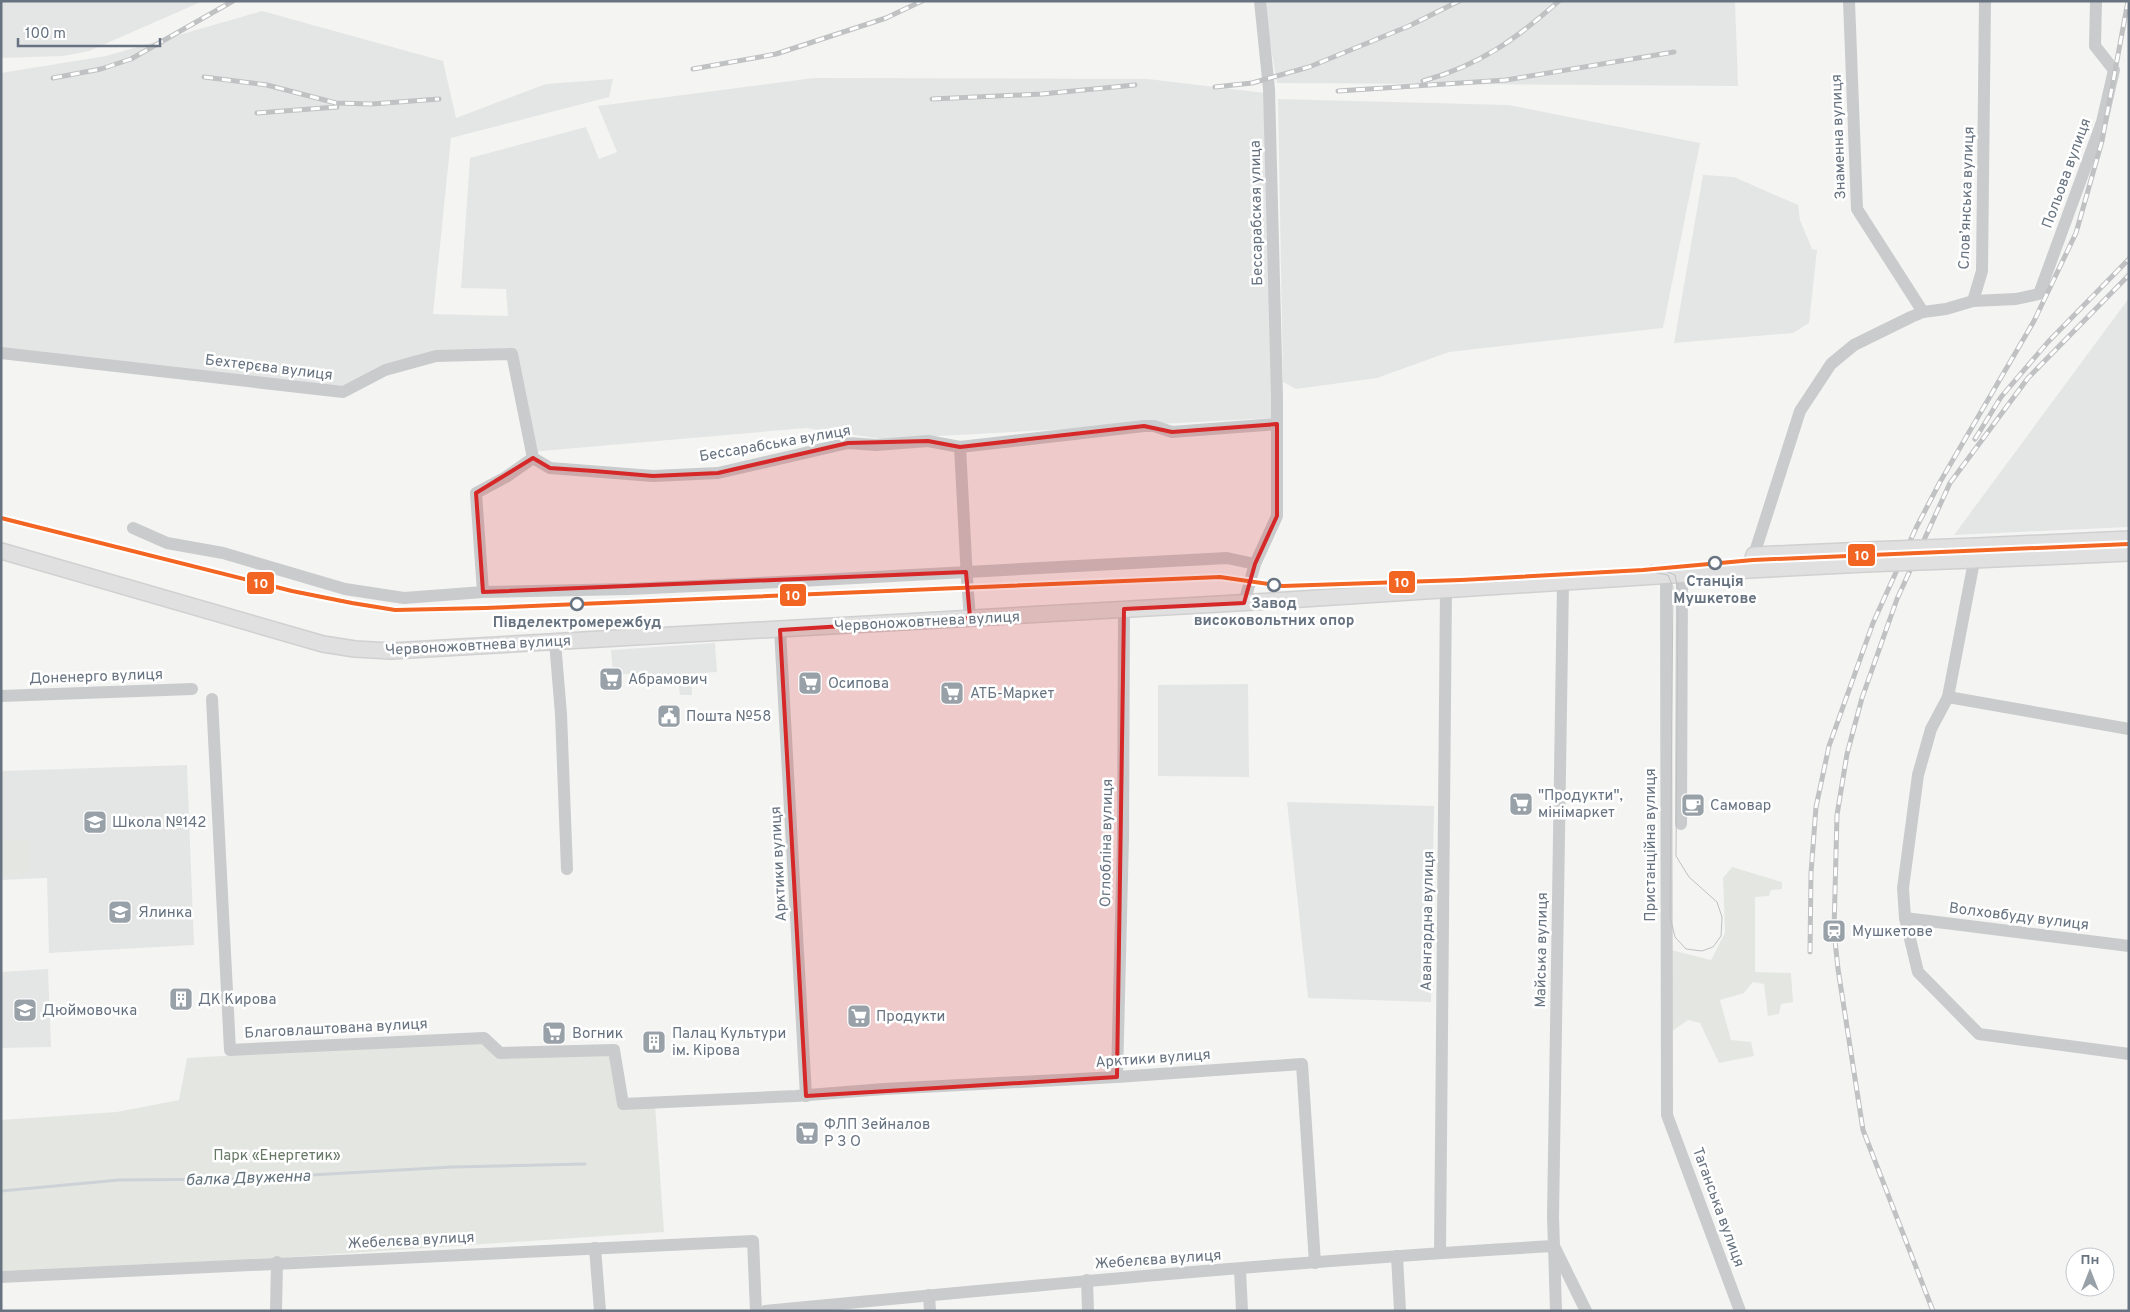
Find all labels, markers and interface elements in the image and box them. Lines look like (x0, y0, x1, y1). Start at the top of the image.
scale bar (18, 15, 160, 47)
text: 100 m (25, 25, 66, 44)
street label: Знаменна вулиця (1828, 74, 1851, 200)
street label: Польова вулиця (2039, 116, 2096, 231)
street label: Слов’янська вулиця (1956, 126, 1979, 270)
street label: Бессарабская улица (1247, 140, 1268, 286)
street label: Бехтерєва вулиця (204, 351, 334, 386)
street label: Бессарабська вулиця (698, 422, 852, 467)
line badge: 10 (1847, 543, 1876, 567)
text: 10 (1855, 548, 1869, 565)
marker: Станція Мушкетове (1708, 556, 1722, 570)
line badge: 10 (1388, 570, 1416, 594)
line badge: 10 (246, 571, 275, 595)
place label: Станція Мушкетове (1673, 573, 1757, 609)
text: 10 (1395, 575, 1409, 592)
text: 10 (254, 576, 268, 593)
marker: Завод високовольтних опор (1267, 578, 1281, 592)
line badge: 10 (779, 583, 807, 607)
text: 10 (786, 588, 800, 605)
place label: Завод високовольтних опор (1194, 595, 1354, 631)
marker: Півделектромережбуд (570, 597, 584, 611)
street label: Червоножовтнева вулиця (834, 608, 1020, 637)
place label: Півделектромережбуд (493, 614, 661, 633)
street label: Червоножовтнева вулиця (385, 632, 571, 661)
street label: Доненерго вулиця (29, 666, 163, 689)
supermarket icon: Абрамович (598, 666, 624, 692)
supermarket icon: Осипова (797, 670, 823, 696)
place label: Абрамович (628, 671, 708, 690)
place label: Осипова (828, 675, 889, 694)
supermarket icon: АТБ-Маркет (939, 680, 965, 706)
place label: АТБ-Маркет (970, 685, 1055, 704)
public building icon: Пошта №58 (656, 703, 682, 729)
place label: Пошта №58 (686, 708, 771, 727)
street label: Пристанційна вулиця (1642, 768, 1661, 922)
street label: Оглобліна вулиця (1097, 779, 1118, 907)
place label: "Продукти", мінімаркет (1538, 787, 1623, 823)
supermarket icon: "Продукти", мінімаркет (1508, 791, 1534, 817)
cafe icon: Самовар (1680, 792, 1706, 818)
place label: Самовар (1710, 797, 1771, 816)
street label: Арктики вулиця (767, 806, 792, 922)
school or university icon: Школа №142 (82, 809, 108, 835)
place label: Школа №142 (112, 814, 207, 833)
street label: Авангардна вулиця (1418, 851, 1439, 991)
street label: Майська вулиця (1532, 892, 1553, 1008)
school or university icon: Ялинка (107, 899, 133, 925)
street label: Волховбуду вулиця (1948, 899, 2090, 936)
place label: Ялинка (138, 904, 192, 923)
station icon: Мушкетове (1821, 918, 1847, 944)
place label: Мушкетове (1852, 923, 1933, 942)
building icon: ДК Кирова (168, 986, 194, 1012)
place label: ДК Кирова (198, 991, 276, 1010)
school or university icon: Дюймовочка (12, 997, 38, 1023)
place label: Дюймовочка (42, 1002, 137, 1021)
supermarket icon: Продукти (846, 1003, 872, 1029)
place label: Продукти (876, 1008, 945, 1027)
street label: Благовлаштована вулиця (244, 1015, 428, 1044)
supermarket icon: Вогник (541, 1020, 567, 1046)
place label: Вогник (572, 1025, 623, 1044)
place label: Палац Культури ім. Кірова (672, 1025, 786, 1061)
building icon: Палац Культури ім. Кірова (641, 1029, 667, 1055)
street label: Арктики вулиця (1095, 1046, 1211, 1073)
place label: ФЛП Зейналов Р З О (824, 1116, 930, 1152)
supermarket icon: ФЛП Зейналов Р З О (794, 1120, 820, 1146)
street label: Таганська вулиця (1687, 1145, 1748, 1270)
park label: Парк «Енергетик» (213, 1147, 341, 1166)
water label: балка Двуженна (185, 1167, 312, 1191)
street label: Жебелєва вулиця (347, 1229, 475, 1254)
street label: Жебелєва вулиця (1094, 1247, 1222, 1274)
north arrow (2065, 1247, 2115, 1297)
text: Пн (2081, 1252, 2099, 1269)

